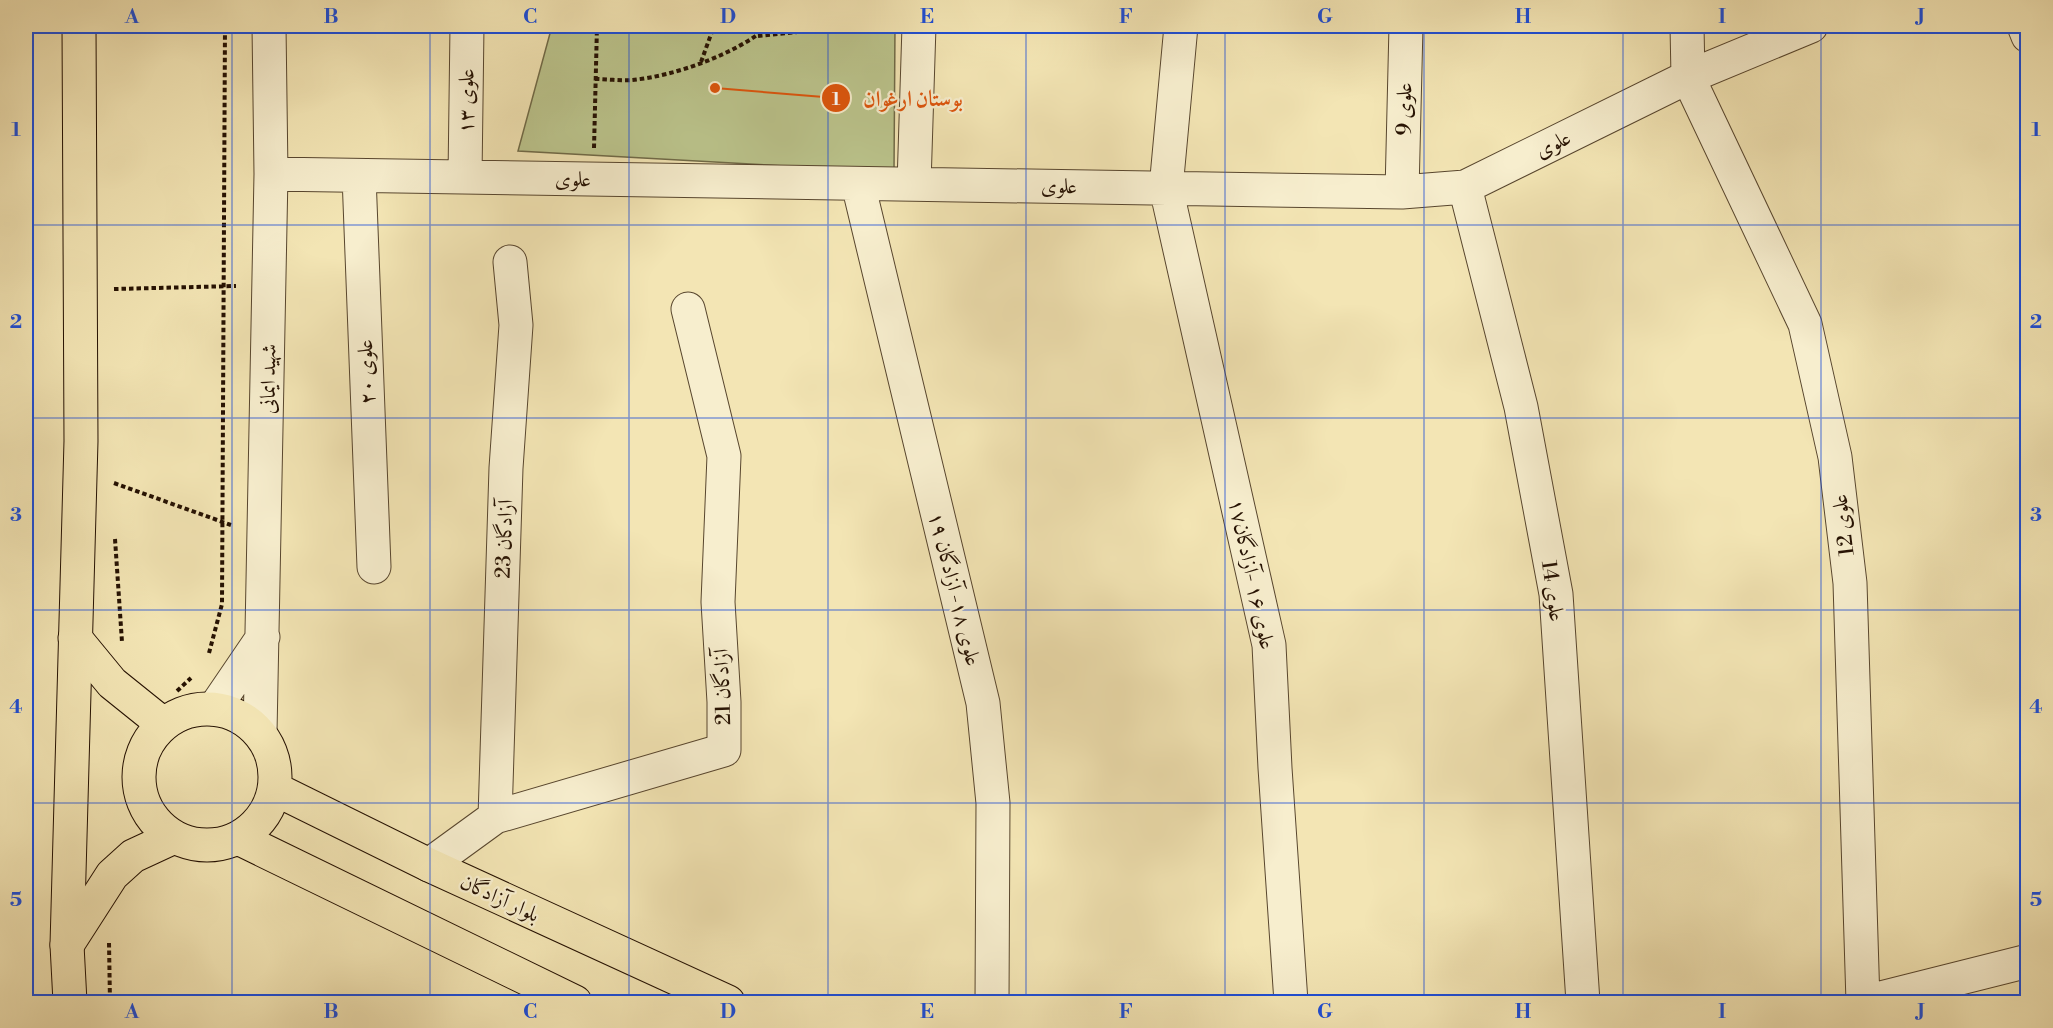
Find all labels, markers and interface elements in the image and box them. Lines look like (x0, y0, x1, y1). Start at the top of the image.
text: A (124, 5, 140, 30)
text: B (323, 5, 339, 30)
text: C (523, 5, 537, 30)
text: D (720, 5, 736, 30)
text: E (920, 5, 934, 30)
text: F (1119, 5, 1133, 30)
text: G (1317, 5, 1333, 30)
text: H (1515, 5, 1532, 30)
text: I (1718, 5, 1726, 30)
text: J (1914, 5, 1925, 30)
street label: علوی ۱۳ (453, 68, 481, 134)
callout: بوستان ارغوان (821, 78, 975, 118)
street label: علوی 9 (1392, 82, 1418, 136)
text: بوستان ارغوان (863, 86, 963, 113)
text: 1 (832, 88, 841, 111)
text: 1 (11, 118, 21, 143)
text: 1 (2031, 118, 2041, 143)
street label: علوی (1531, 125, 1575, 165)
street label: علوی (555, 167, 591, 193)
street label: علوی (1041, 174, 1077, 200)
text: 2 (10, 310, 22, 335)
text: 2 (2030, 310, 2042, 335)
street label: علوی ۲۰ (353, 339, 381, 405)
street label: شهید ایمانی (255, 344, 283, 414)
street label: علوی 12 (1827, 493, 1861, 557)
street label: علوی ۱۶ -آزادگان۱۷ (1222, 496, 1281, 652)
street label: آزادگان 23 (490, 497, 519, 579)
text: 3 (10, 503, 22, 528)
text: 3 (2030, 503, 2042, 528)
street label: علوی ۱٨- آزادگان ۱۹ (922, 509, 987, 669)
street label: علوی 14 (1535, 559, 1569, 623)
street label: آزادگان 21 (708, 646, 737, 726)
text: 4 (9, 695, 23, 720)
text: 4 (2029, 695, 2043, 720)
street label: بلوار آزادگان (456, 868, 544, 929)
text: 5 (10, 888, 22, 913)
text: 5 (2030, 888, 2042, 913)
text: A (124, 1000, 140, 1025)
text: B (323, 1000, 339, 1025)
text: C (523, 1000, 537, 1025)
text: D (720, 1000, 736, 1025)
text: E (920, 1000, 934, 1025)
text: F (1119, 1000, 1133, 1025)
text: G (1317, 1000, 1333, 1025)
text: H (1515, 1000, 1532, 1025)
text: I (1718, 1000, 1726, 1025)
text: J (1914, 1000, 1925, 1025)

